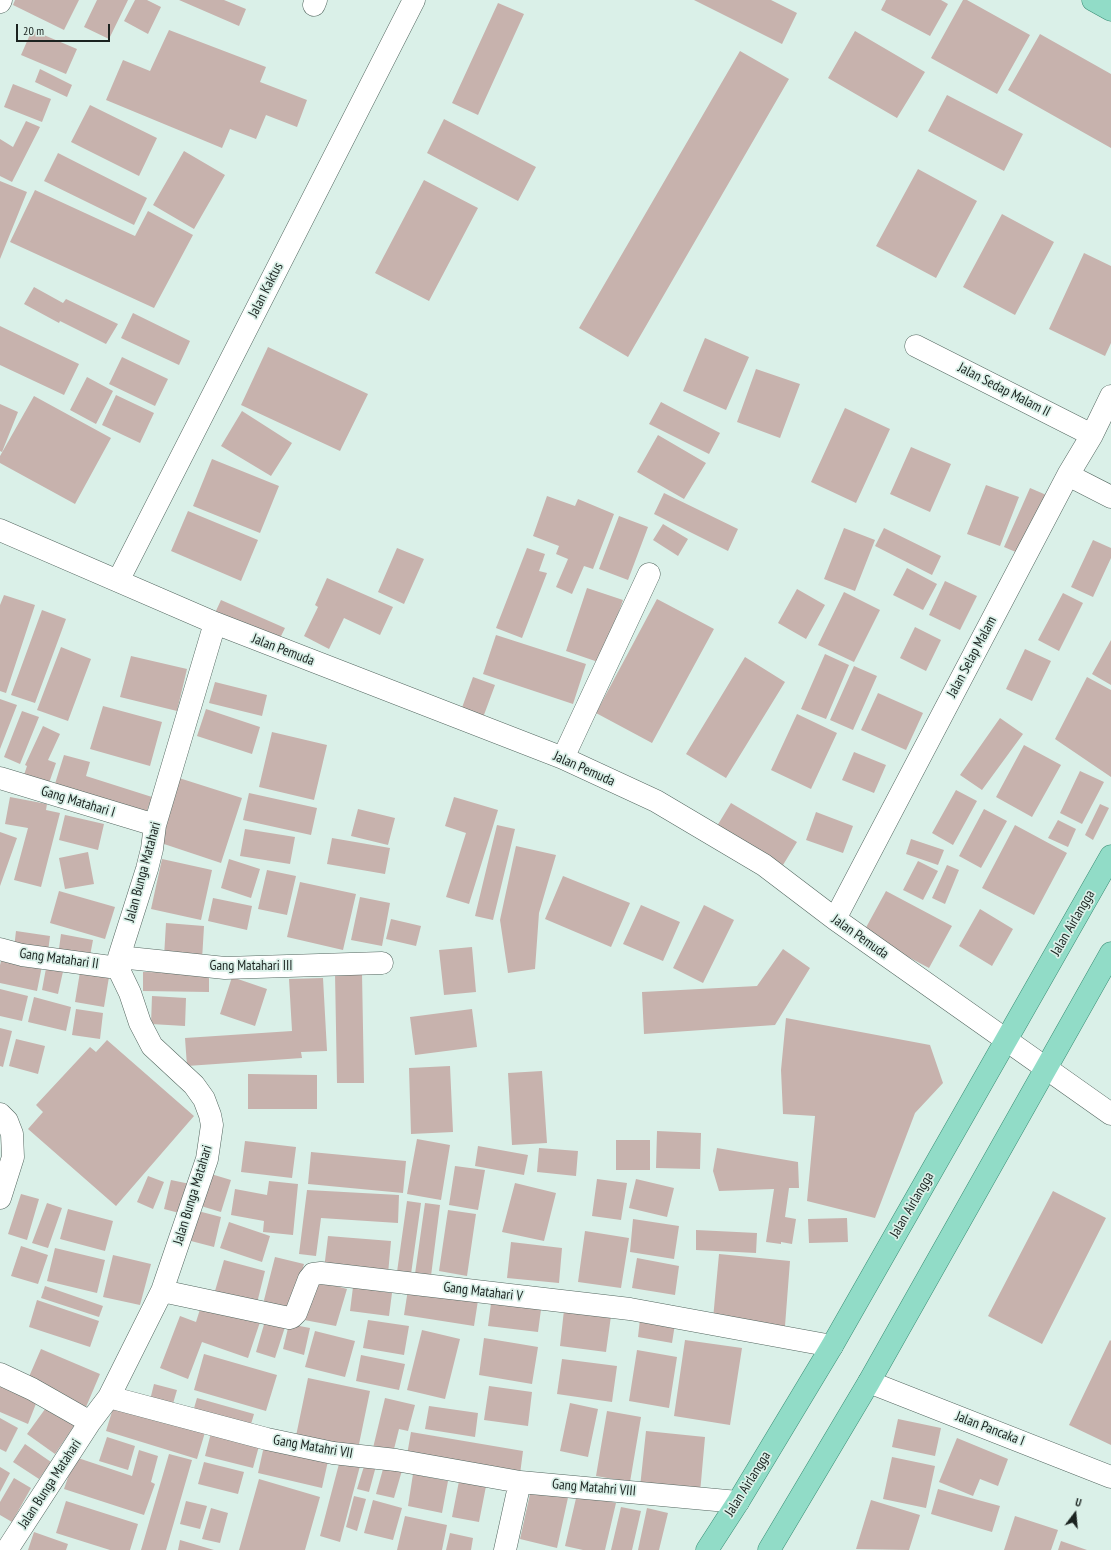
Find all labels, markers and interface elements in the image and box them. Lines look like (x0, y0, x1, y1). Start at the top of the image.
scale bar (18, 16, 112, 42)
text: 20 m (23, 23, 44, 38)
street label: Jalan Kaktus (245, 260, 287, 320)
street label: Jalan Sedap Malam II (955, 359, 1053, 421)
street label: Jalan Selap Malam (944, 614, 1000, 700)
street label: Jalan Pemuda (249, 630, 317, 670)
street label: Jalan Pemuda (551, 748, 617, 790)
street label: Gang Matahari I (39, 783, 117, 821)
street label: Jalan Bunga Matahari (122, 820, 164, 924)
street label: Jalan Airlangga (1047, 887, 1099, 959)
street label: Jalan Pemuda (828, 911, 892, 963)
street label: Gang Matahari II (18, 945, 100, 973)
street label: Gang Matahari III (209, 958, 293, 974)
street label: Jalan Bunga Matahari (170, 1143, 216, 1247)
street label: Jalan Airlangga (886, 1169, 938, 1241)
street label: Gang Matahari V (442, 1279, 524, 1305)
street label: Jalan Pancaka I (953, 1408, 1027, 1450)
street label: Gang Matahri VII (272, 1432, 354, 1462)
street label: Jalan Bunga Matahari (15, 1436, 85, 1532)
street label: Jalan Airlangga (721, 1449, 775, 1519)
street label: Gang Matahri VIII (551, 1476, 637, 1500)
north arrow (1055, 1494, 1095, 1534)
text: U (1074, 1495, 1083, 1510)

